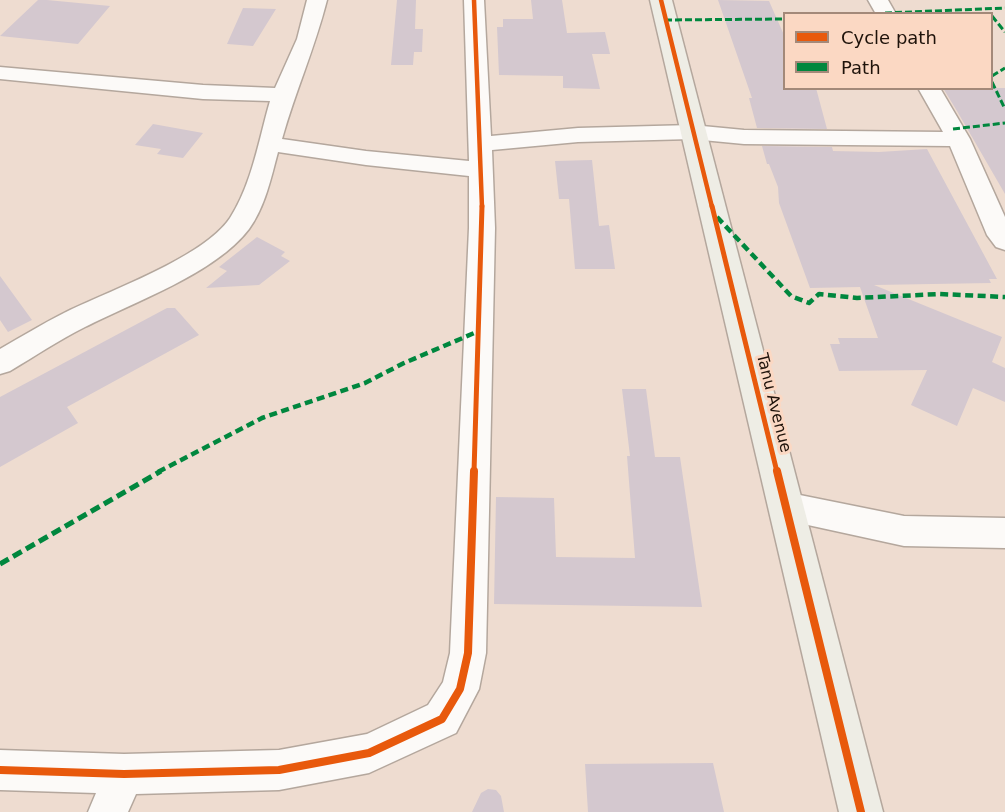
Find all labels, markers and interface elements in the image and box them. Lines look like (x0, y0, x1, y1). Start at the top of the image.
legend (783, 12, 993, 90)
text: Cycle path (841, 27, 937, 48)
text: Path (841, 57, 881, 78)
street label: Tanu Avenue (751, 351, 795, 455)

